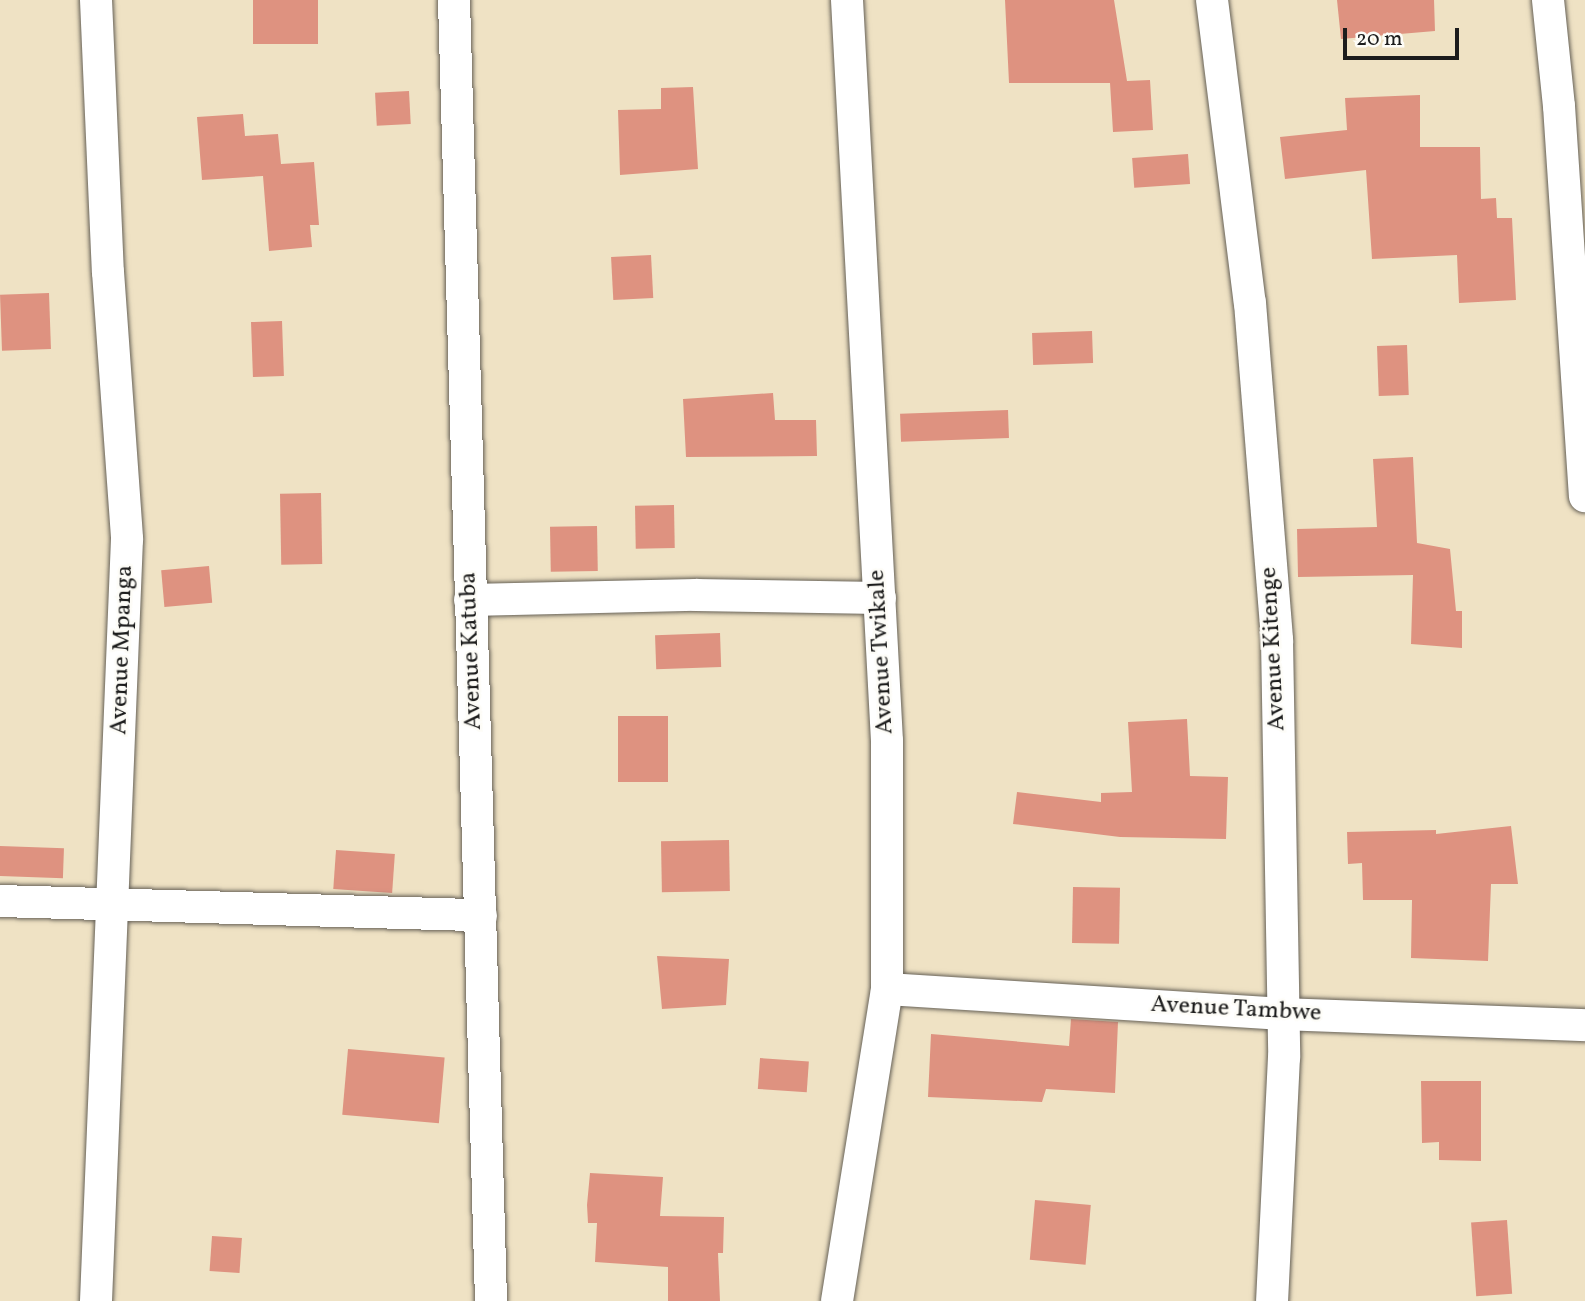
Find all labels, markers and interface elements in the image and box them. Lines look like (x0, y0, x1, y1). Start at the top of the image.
scale bar (1347, 14, 1462, 58)
text: 20 m (1356, 25, 1402, 54)
street label: Avenue Mpanga (106, 565, 140, 735)
street label: Avenue Kitenge (1255, 566, 1293, 732)
street label: Avenue Twikale (863, 569, 901, 735)
street label: Avenue Katuba (455, 571, 489, 731)
street label: Avenue Tambwe (1150, 991, 1322, 1029)

